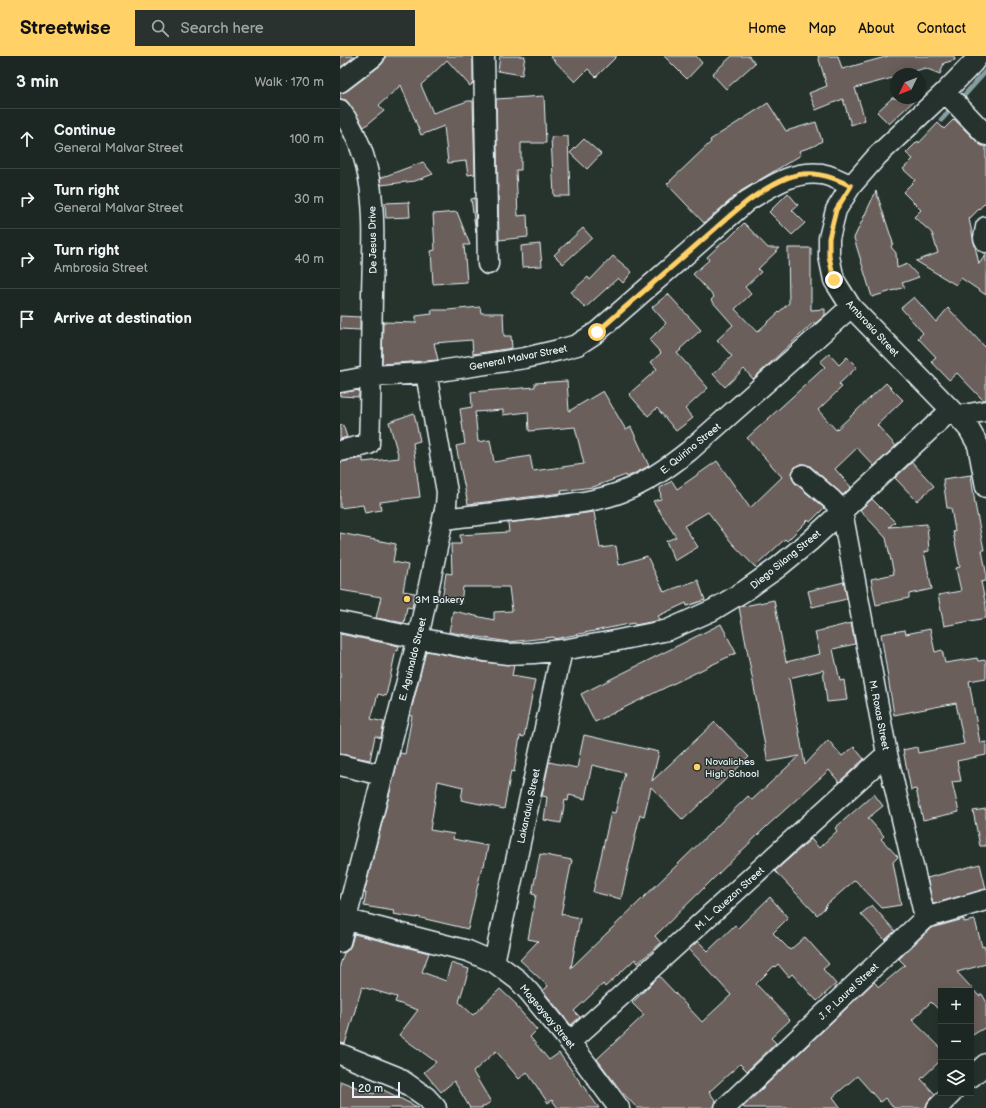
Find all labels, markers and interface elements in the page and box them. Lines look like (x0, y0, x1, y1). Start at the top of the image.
search box (135, 10, 415, 46)
text: Streetwise (20, 17, 111, 40)
icon: search (149, 17, 171, 39)
text: Search here (181, 19, 264, 38)
text: Home (748, 20, 786, 37)
text: Map (808, 20, 836, 37)
text: About (858, 20, 895, 37)
text: Contact (917, 20, 966, 37)
north arrow (890, 68, 926, 104)
text: 3 min (16, 72, 59, 92)
text: Walk · 170 m (254, 74, 324, 90)
text: Continue (54, 121, 116, 140)
icon: ahead (16, 128, 38, 150)
text: 100 m (289, 131, 324, 147)
text: General Malvar Street (54, 140, 183, 156)
text: Turn right (54, 181, 119, 200)
icon: right (16, 188, 38, 210)
text: 30 m (294, 191, 324, 207)
text: General Malvar Street (54, 200, 183, 216)
street label: De Jesus Drive (366, 206, 380, 274)
text: Turn right (54, 241, 119, 260)
icon: right (16, 248, 38, 270)
text: 40 m (294, 251, 324, 267)
text: Ambrosia Street (54, 260, 148, 276)
route end (825, 271, 843, 289)
street label: Ambrosia Street (843, 298, 901, 359)
icon: arrive (16, 308, 38, 330)
text: Arrive at destination (54, 309, 192, 328)
route start (588, 323, 606, 341)
street label: General Malvar Street (468, 343, 568, 373)
street label: E. Quirino Street (658, 421, 723, 477)
street label: Diego Silang Street (748, 528, 823, 592)
marker: 3M Bakery (402, 594, 412, 604)
place label: 3M Bakery (415, 594, 465, 606)
street label: E. Aguinaldo Street (397, 616, 429, 702)
street label: M. Roxas Street (866, 679, 892, 751)
place label: Novaliches High School (705, 756, 759, 780)
marker: Novaliches High School (692, 762, 702, 772)
street label: Lakandula Street (515, 768, 543, 845)
street label: M. L. Quezon Street (693, 865, 767, 933)
street label: J. P. Laurel Street (816, 961, 881, 1023)
street label: Magsaysay Street (517, 982, 577, 1051)
map controls (938, 988, 974, 1096)
button: + (938, 988, 974, 1024)
button: − (938, 1024, 974, 1060)
button: layers (938, 1060, 974, 1096)
scale bar (352, 1080, 400, 1099)
text: 20 m (358, 1082, 383, 1095)

